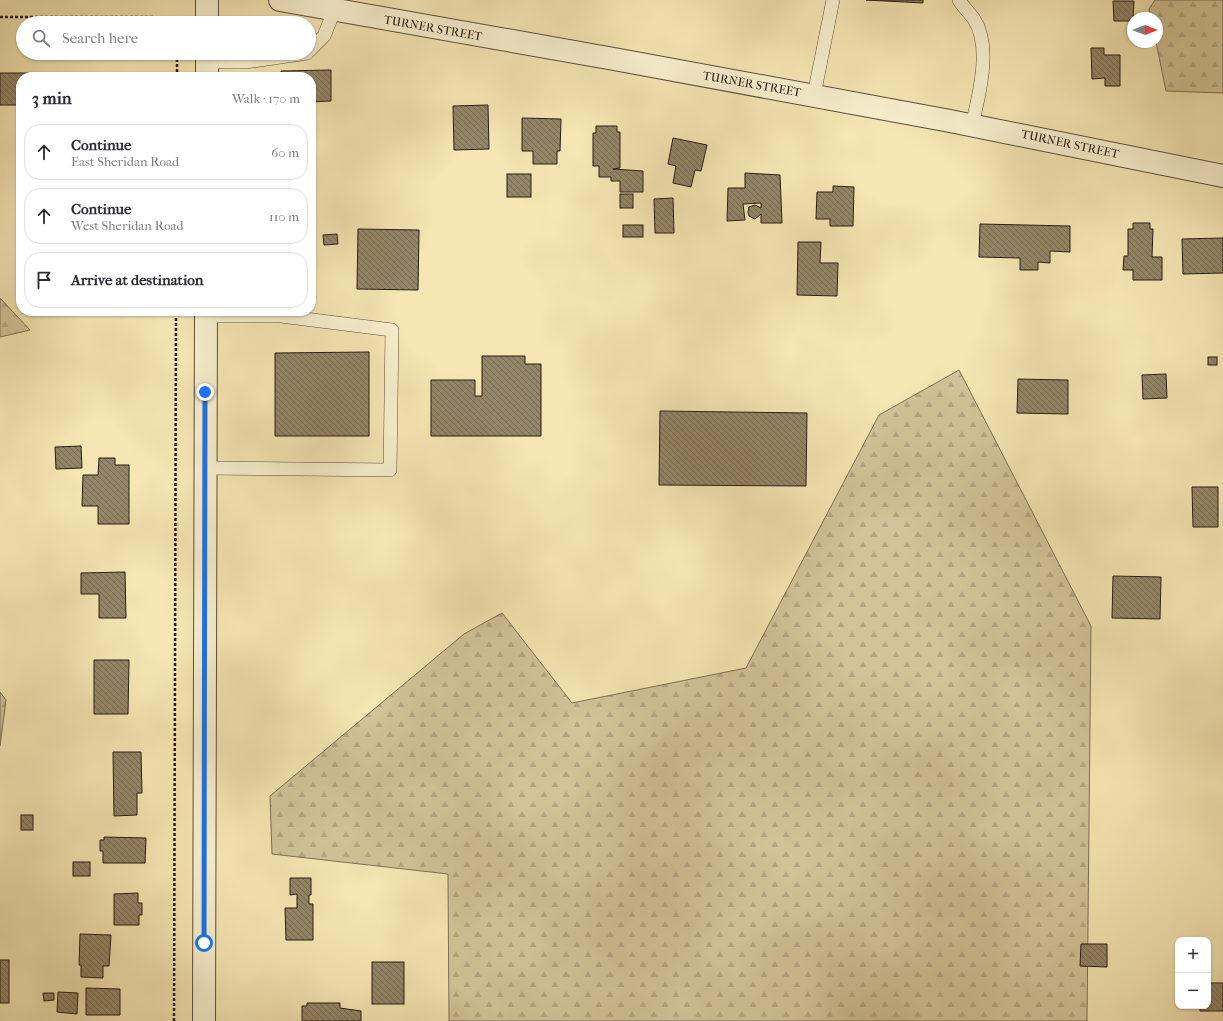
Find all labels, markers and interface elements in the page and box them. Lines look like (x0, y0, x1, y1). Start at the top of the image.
street label: TURNER STREET (383, 12, 484, 44)
north arrow (1127, 12, 1163, 48)
search box (16, 16, 316, 60)
icon: search (30, 27, 52, 49)
text: Search here (62, 29, 138, 47)
street label: TURNER STREET (702, 68, 803, 100)
text: 3 min (32, 88, 72, 108)
text: Walk · 170 m (232, 91, 300, 106)
street label: TURNER STREET (1020, 127, 1121, 161)
text: Continue (71, 136, 131, 154)
icon: ahead (33, 141, 55, 163)
text: 60 m (271, 145, 299, 160)
text: East Sheridan Road (71, 154, 179, 169)
text: Continue (71, 200, 131, 218)
icon: ahead (33, 205, 55, 227)
text: 110 m (269, 209, 299, 224)
text: West Sheridan Road (71, 218, 184, 233)
icon: arrive (33, 269, 55, 291)
text: Arrive at destination (71, 271, 203, 289)
route end (196, 383, 214, 401)
route start (195, 934, 213, 952)
map controls (1175, 937, 1211, 1009)
button: + (1175, 937, 1211, 973)
button: − (1175, 973, 1211, 1009)

